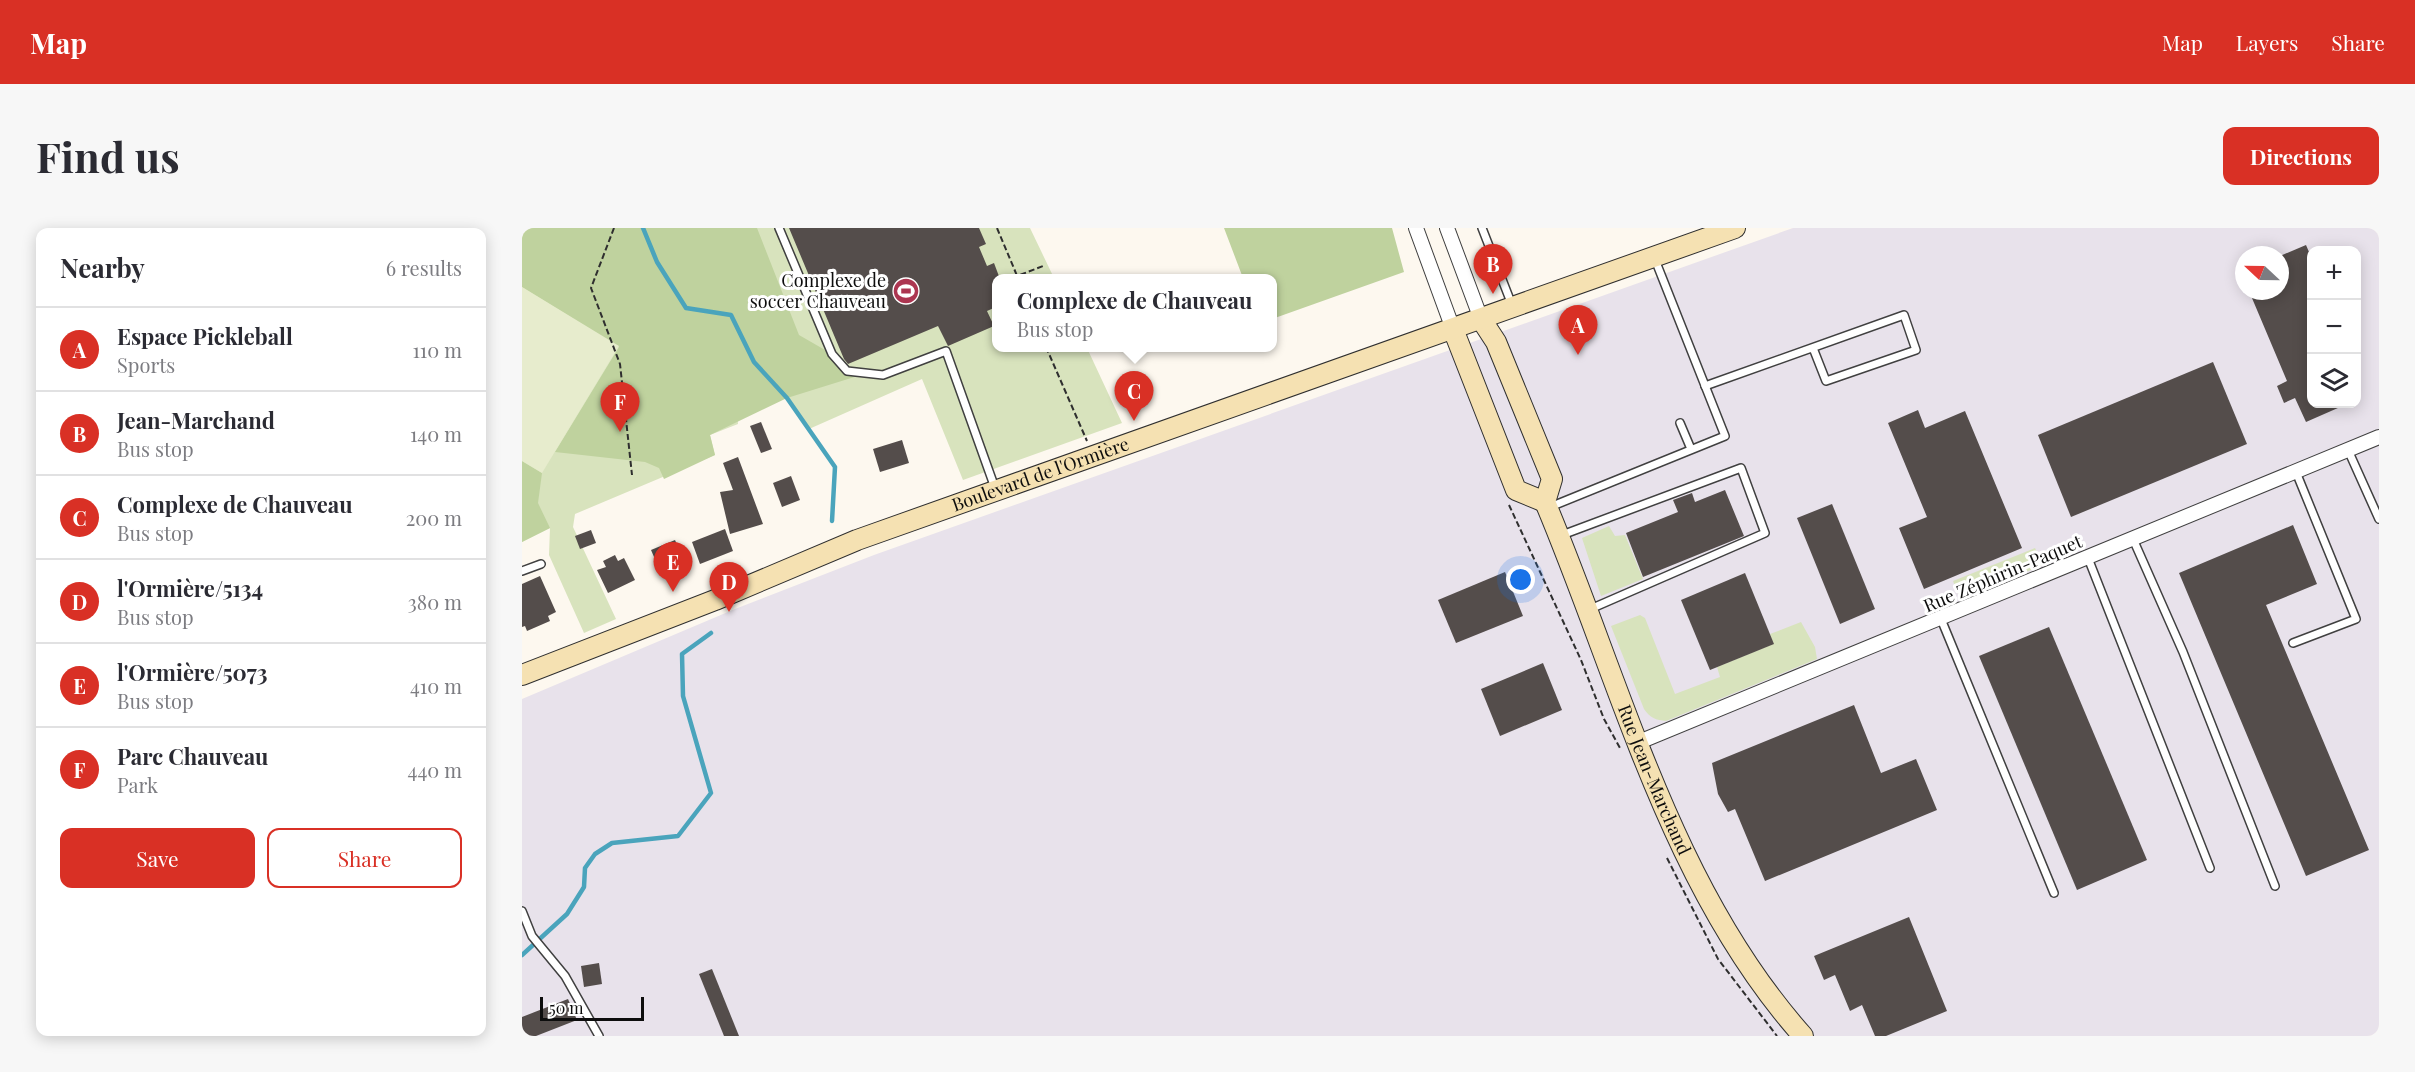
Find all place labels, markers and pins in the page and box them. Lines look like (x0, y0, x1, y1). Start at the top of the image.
pin: B (1474, 244, 1512, 294)
place label: Complexe de soccer Chauveau (750, 268, 887, 313)
sports icon: Complexe de soccer Chauveau (891, 276, 921, 306)
pin: A (1558, 306, 1598, 355)
pin: C (1114, 372, 1154, 421)
pin: F (600, 382, 640, 432)
pin: E (654, 542, 692, 592)
pin: D (710, 562, 748, 612)

